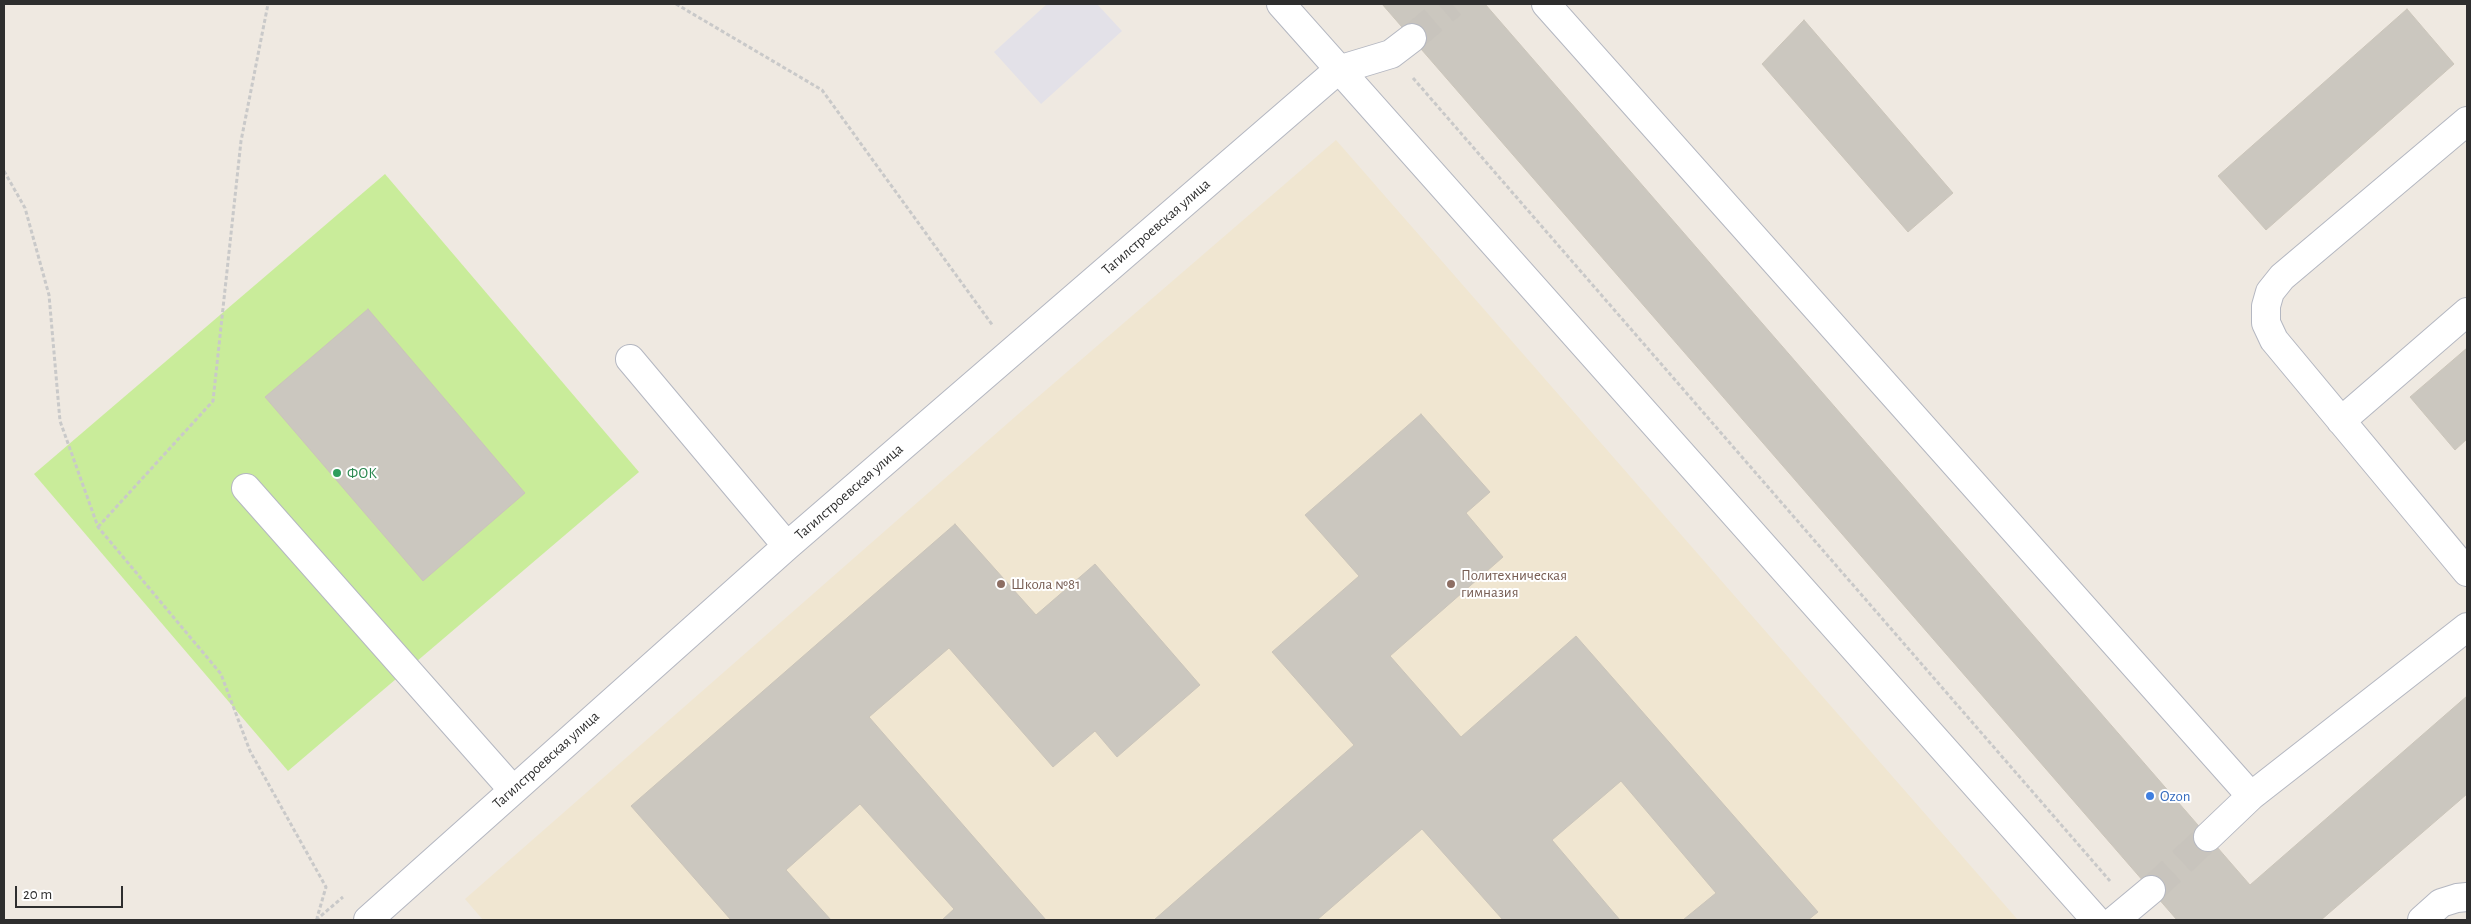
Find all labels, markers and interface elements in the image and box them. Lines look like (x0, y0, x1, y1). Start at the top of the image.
street label: Тагилстроевская улица (1098, 175, 1214, 279)
street label: Тагилстроевская улица (791, 440, 907, 544)
place label: ФОК (347, 464, 377, 482)
marker: ФОК (331, 467, 343, 479)
place label: Политехническая гимназия (1461, 566, 1567, 601)
place label: Школа №81 (1011, 575, 1080, 593)
marker: Школа №81 (995, 578, 1007, 590)
marker: Политехническая гимназия (1445, 578, 1457, 590)
street label: Тагилстроевская улица (489, 707, 603, 813)
place label: Ozon (2160, 787, 2190, 805)
marker: Ozon (2144, 790, 2156, 802)
scale bar (18, 876, 125, 908)
text: 20 m (23, 887, 52, 902)

